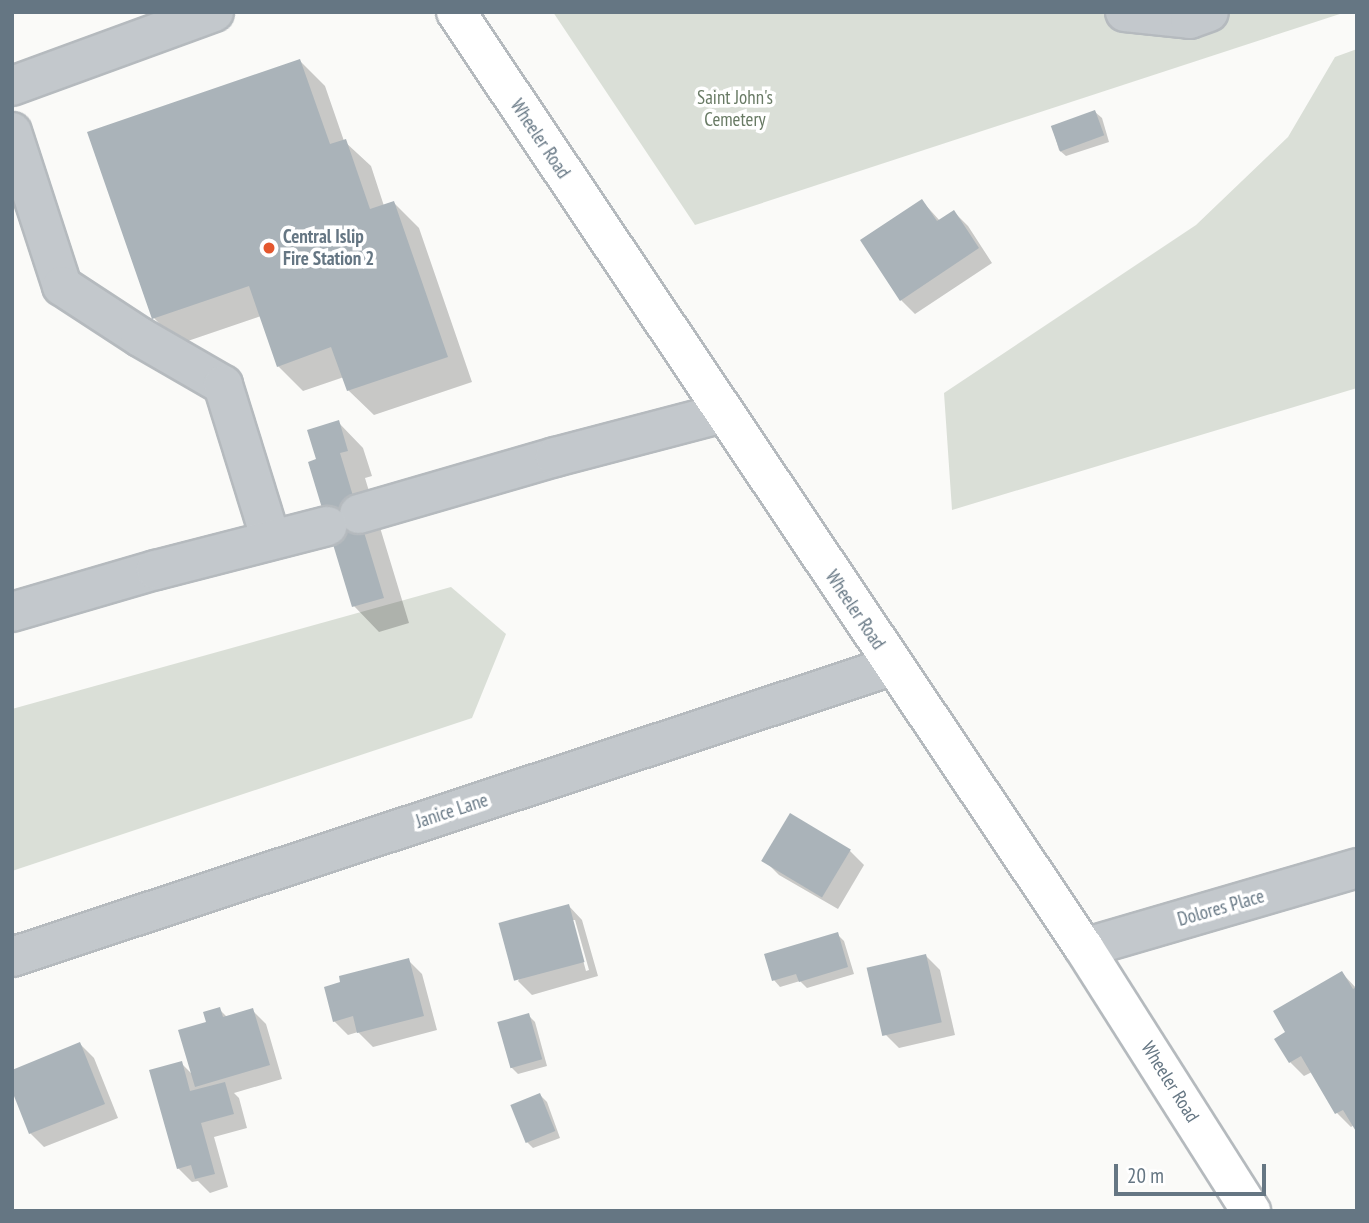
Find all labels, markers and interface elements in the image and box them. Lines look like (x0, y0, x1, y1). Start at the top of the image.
park label: Saint John's Cemetery (697, 87, 773, 131)
street label: Wheeler Road (505, 95, 575, 183)
place label: Central Islip Fire Station 2 (283, 226, 374, 270)
marker: Central Islip Fire Station 2 (261, 240, 277, 256)
street label: Wheeler Road (820, 566, 890, 654)
street label: Janice Lane (413, 789, 491, 833)
street label: Dolores Place (1175, 885, 1267, 931)
street label: Wheeler Road (1136, 1038, 1204, 1126)
scale bar (1117, 1150, 1269, 1194)
text: 20 m (1127, 1162, 1164, 1189)

